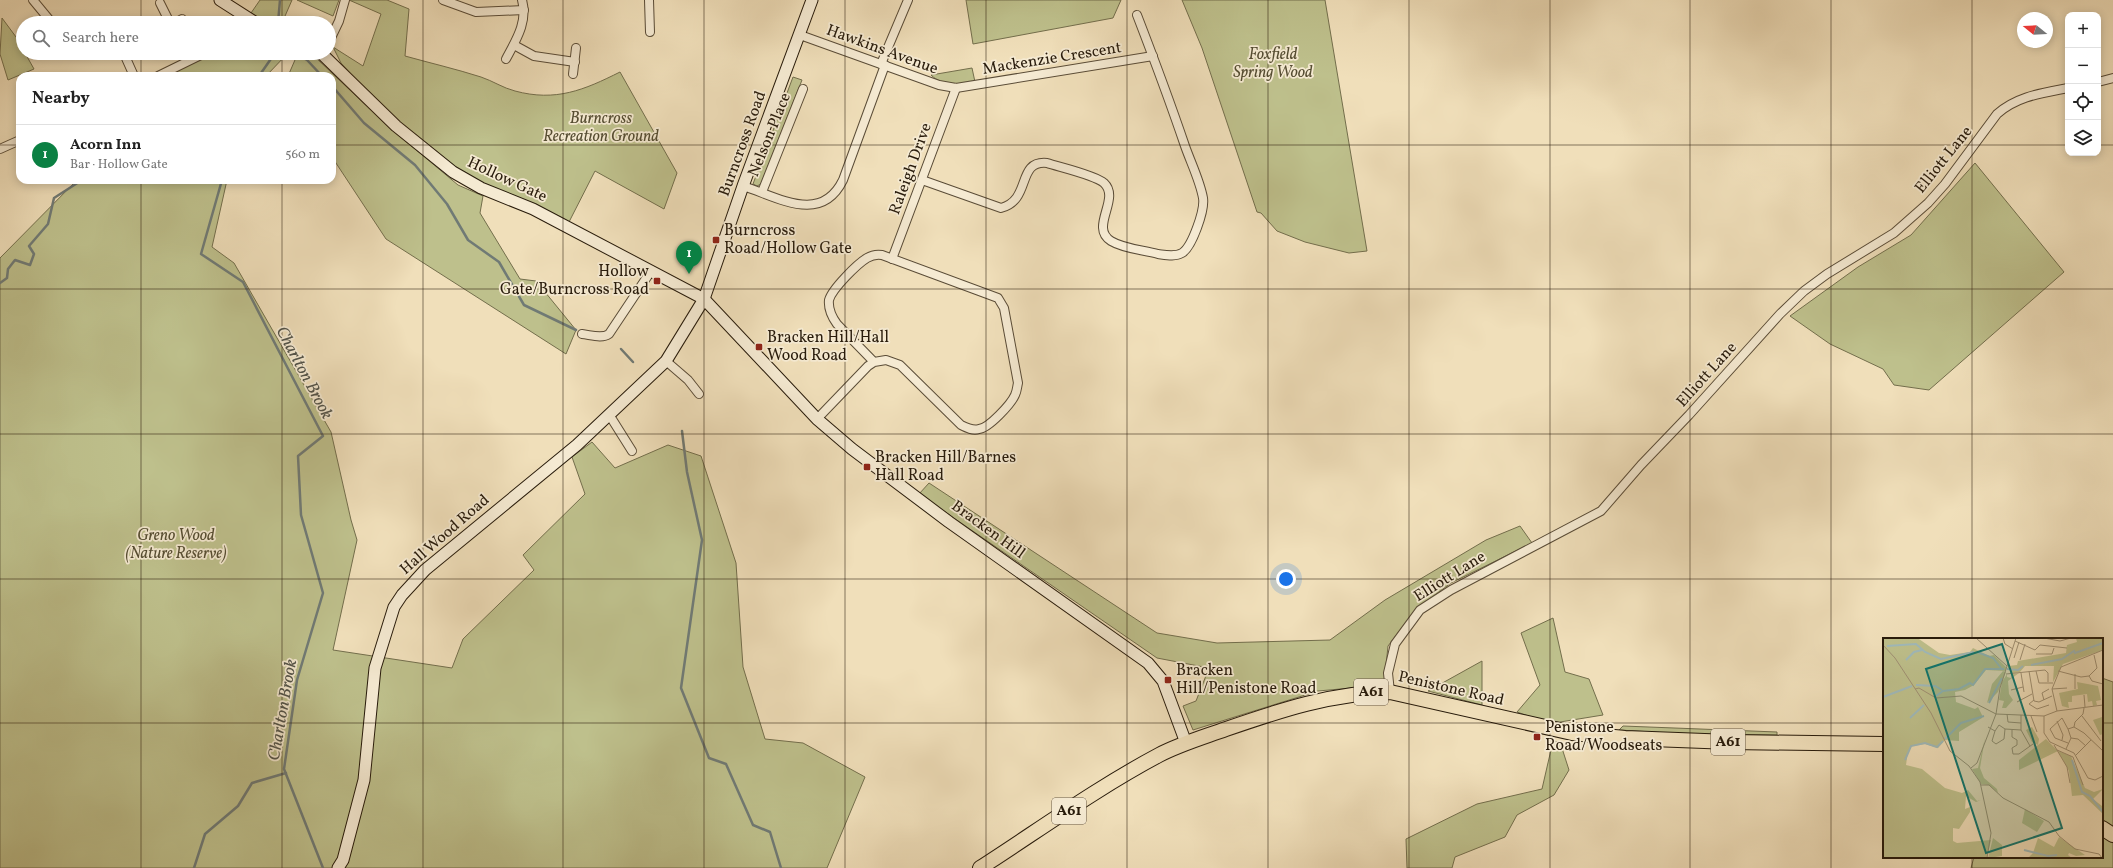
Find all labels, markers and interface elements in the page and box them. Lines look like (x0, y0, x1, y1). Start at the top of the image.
north arrow (2017, 12, 2053, 48)
map controls (2065, 12, 2101, 156)
button: + (2065, 12, 2101, 48)
search box (16, 16, 336, 60)
street label: Hawkins Avenue (823, 20, 941, 80)
icon: search (30, 27, 52, 49)
text: Search here (62, 28, 139, 49)
street label: Mackenzie Crescent (981, 37, 1123, 81)
park label: Foxfield Spring Wood (1233, 44, 1313, 84)
button: − (2065, 48, 2101, 84)
button: locate (2065, 84, 2101, 120)
text: Nearby (32, 87, 90, 110)
street label: Burncross Road (714, 88, 772, 200)
street label: Nelson Place (743, 90, 797, 180)
park label: Burncross Recreation Ground (543, 108, 659, 148)
street label: Raleigh Drive (884, 120, 938, 218)
button: layers (2065, 120, 2101, 156)
street label: Elliott Lane (1910, 122, 1978, 198)
text: Acorn Inn (70, 135, 141, 156)
text: 1 (42, 146, 48, 164)
text: 560 m (285, 146, 320, 164)
street label: Hollow Gate (463, 152, 551, 208)
text: Bar · Hollow Gate (70, 156, 168, 174)
place label: Burncross Road/Hollow Gate (724, 220, 852, 260)
marker: Burncross Road/Hollow Gate (711, 235, 721, 245)
pin: 1 (676, 241, 702, 274)
place label: Hollow Gate/Burncross Road (500, 261, 650, 301)
marker: Hollow Gate/Burncross Road (652, 276, 662, 286)
water label: Charlton Brook (270, 322, 338, 424)
place label: Bracken Hill/Hall Wood Road (767, 327, 889, 367)
street label: Elliott Lane (1672, 338, 1742, 412)
marker: Bracken Hill/Hall Wood Road (754, 342, 764, 352)
place label: Bracken Hill/Barnes Hall Road (875, 447, 1016, 487)
marker: Bracken Hill/Barnes Hall Road (862, 462, 872, 472)
street label: Hall Wood Road (395, 490, 495, 580)
street label: Bracken Hill (946, 496, 1030, 564)
park label: Greno Wood (Nature Reserve) (125, 525, 227, 565)
street label: Elliott Lane (1410, 546, 1490, 608)
your location (1276, 569, 1296, 589)
inset map (1883, 638, 2103, 858)
water label: Charlton Brook (263, 657, 303, 762)
place label: Bracken Hill/Penistone Road (1176, 660, 1316, 700)
street label: Penistone Road (1396, 666, 1506, 712)
marker: Bracken Hill/Penistone Road (1163, 675, 1173, 685)
road number: A61 (1354, 679, 1388, 705)
place label: Penistone Road/Woodseats (1545, 717, 1663, 757)
road number: A61 (1711, 729, 1745, 755)
marker: Penistone Road/Woodseats (1532, 732, 1542, 742)
road number: A61 (1052, 798, 1086, 824)

